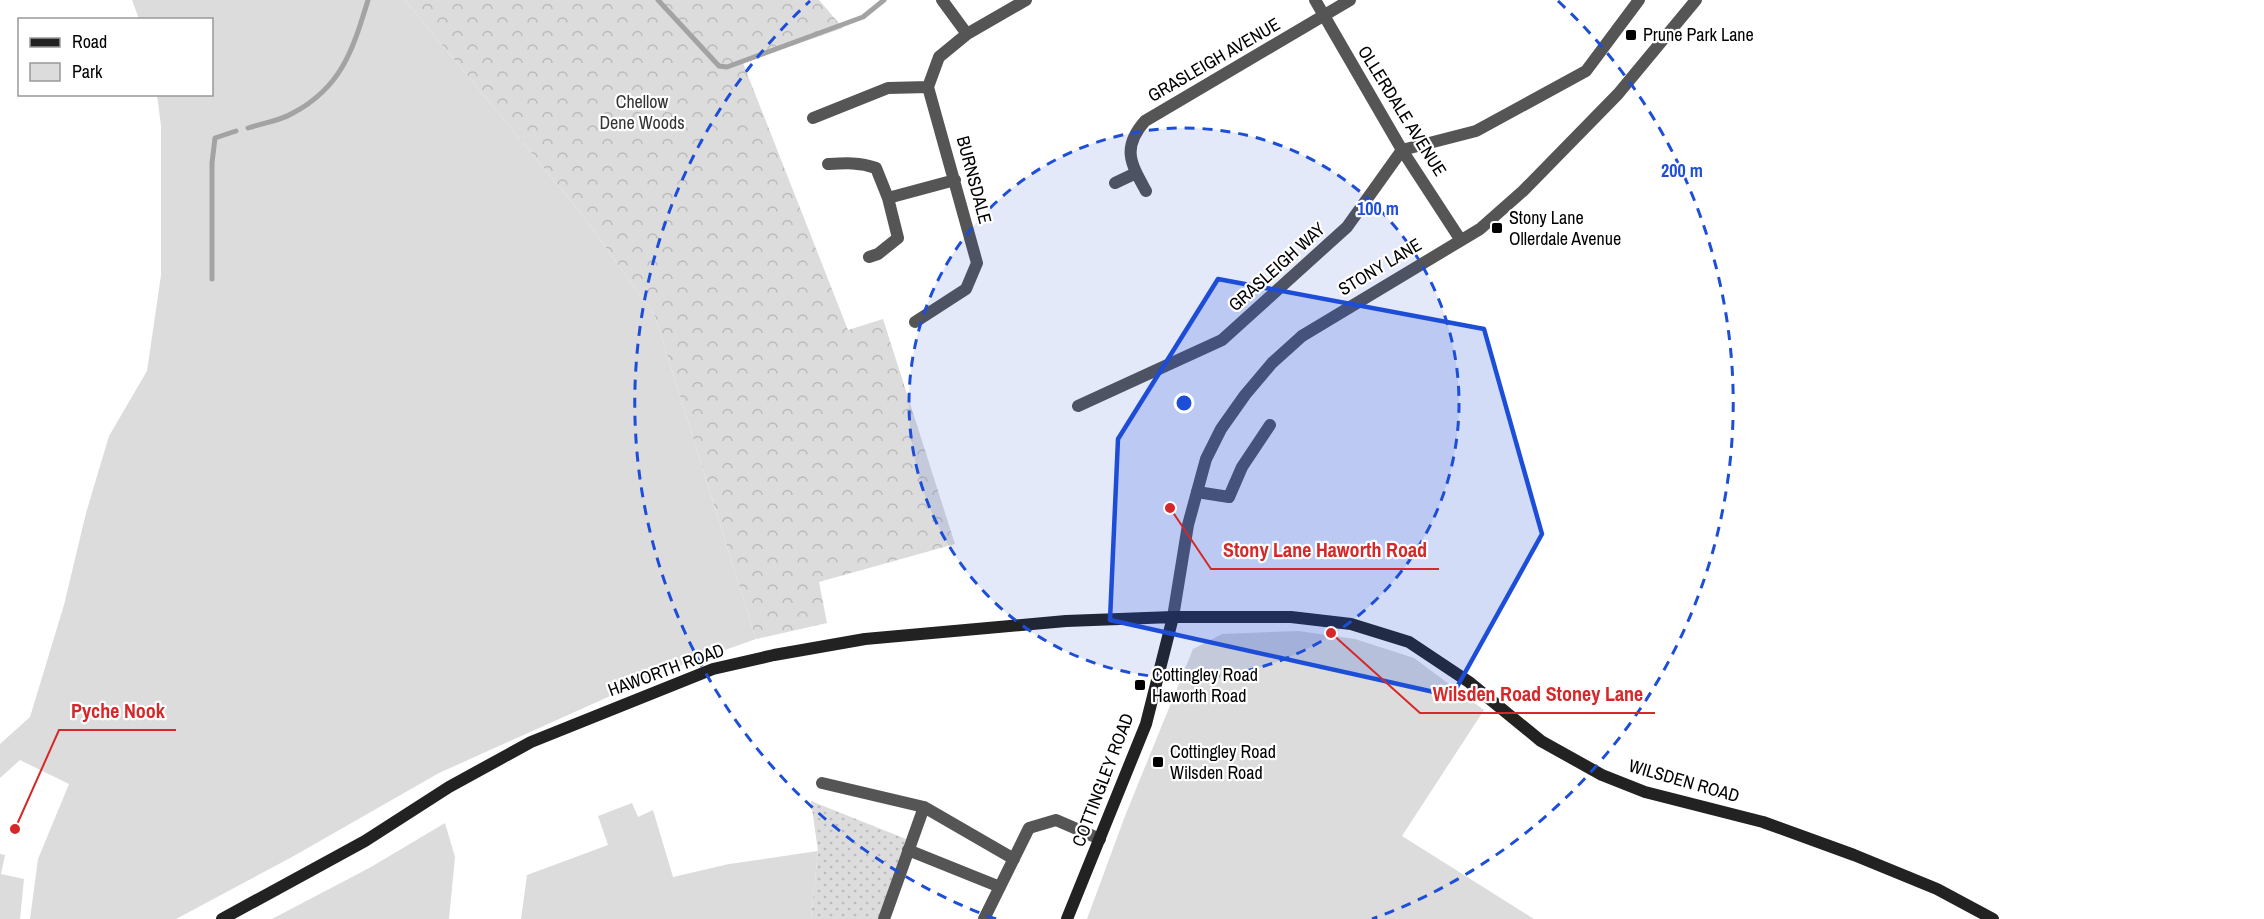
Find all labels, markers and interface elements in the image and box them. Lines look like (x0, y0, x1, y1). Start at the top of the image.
street label: GRASLEIGH AVENUE (1143, 11, 1285, 108)
legend (18, 18, 213, 96)
place label: Prune Park Lane (1643, 22, 1754, 47)
marker: Prune Park Lane (1624, 28, 1638, 42)
text: Road (72, 29, 107, 54)
street label: OLLERDALE AVENUE (1352, 41, 1453, 181)
text: Park (72, 59, 103, 84)
park label: Chellow Dene Woods (599, 89, 685, 135)
street label: BURNSDALE (951, 133, 998, 227)
text: 200 m (1661, 158, 1703, 183)
text: 100 m (1357, 196, 1399, 221)
place label: Stony Lane Ollerdale Avenue (1509, 205, 1621, 251)
street label: GRASLEIGH WAY (1223, 216, 1331, 317)
marker: Stony Lane Ollerdale Avenue (1490, 221, 1504, 235)
street label: STONY LANE (1333, 232, 1426, 301)
centre of rings (1174, 393, 1194, 413)
callout: Stony Lane Haworth Road (1211, 531, 1439, 569)
text: Stony Lane Haworth Road (1223, 536, 1427, 563)
street label: HAWORTH ROAD (604, 637, 728, 702)
place label: Cottingley Road Haworth Road (1152, 662, 1258, 708)
callout: Wilsden Road Stoney Lane (1420, 675, 1655, 713)
marker: Cottingley Road Haworth Road (1133, 678, 1147, 692)
text: Wilsden Road Stoney Lane (1433, 680, 1643, 707)
callout: Pyche Nook (59, 692, 176, 730)
text: Pyche Nook (71, 697, 166, 724)
street label: COTTINGLEY ROAD (1066, 710, 1139, 850)
place label: Cottingley Road Wilsden Road (1170, 739, 1276, 785)
street label: WILSDEN ROAD (1626, 753, 1742, 808)
marker: Cottingley Road Wilsden Road (1151, 755, 1165, 769)

